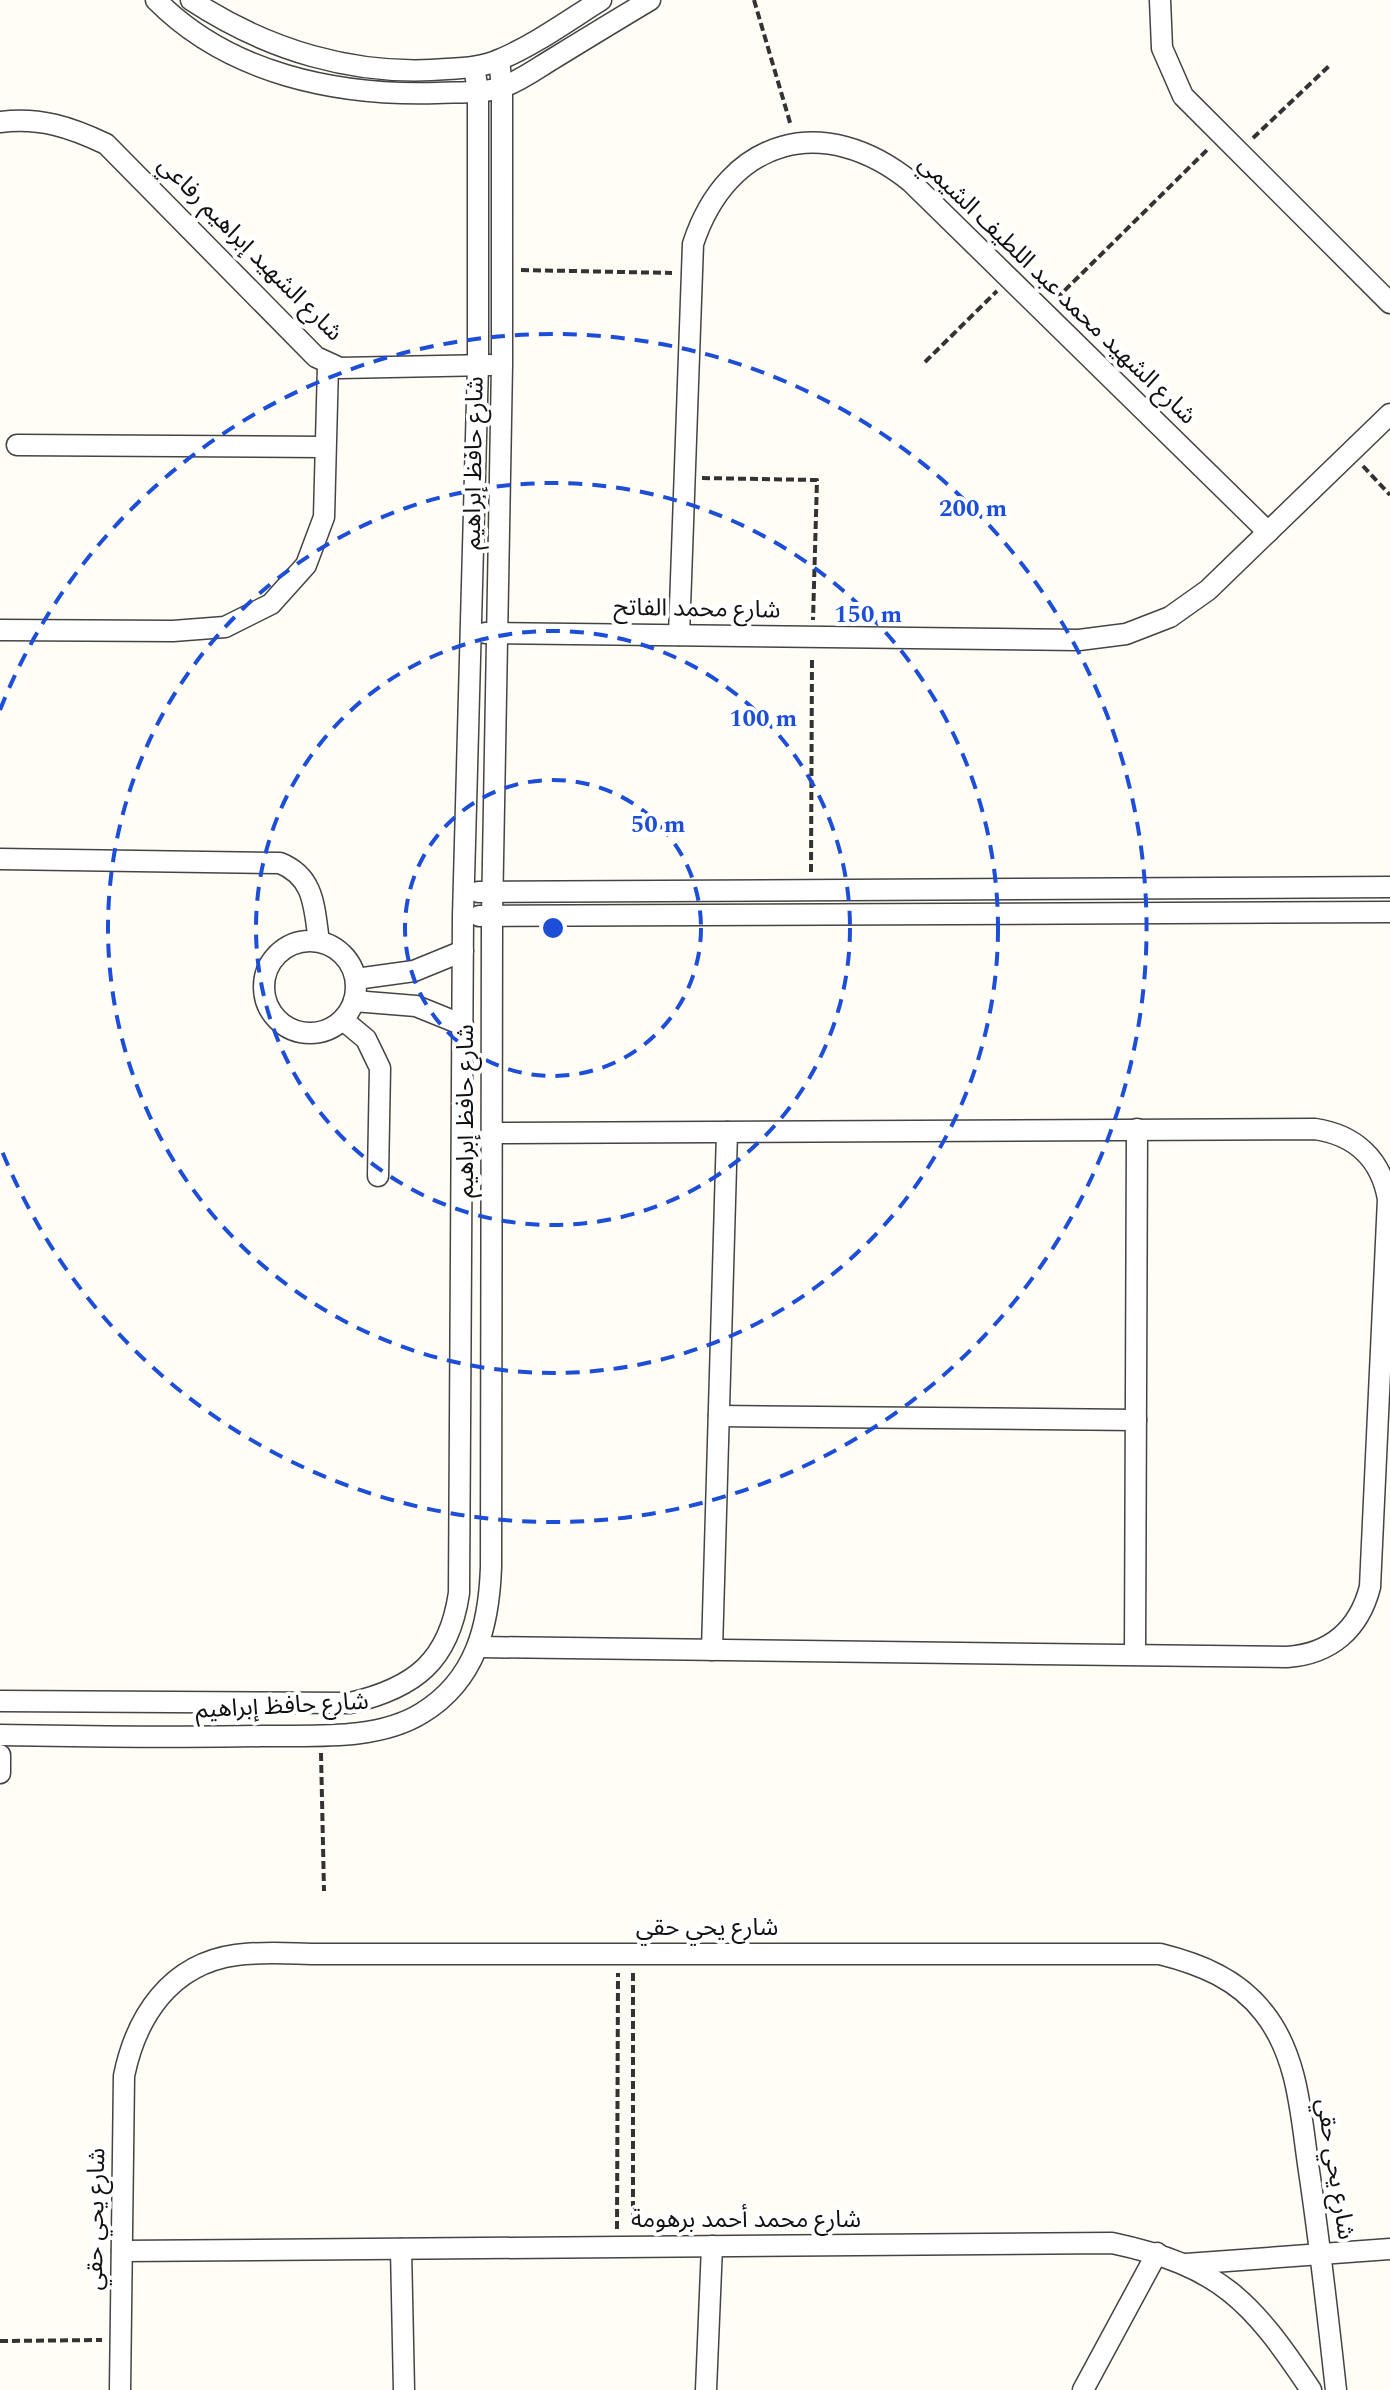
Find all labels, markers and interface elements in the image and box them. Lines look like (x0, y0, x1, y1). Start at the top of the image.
street label: شارع الشهيد محمد عبد اللطيف الشيمي (910, 147, 1204, 433)
street label: شارع الشهيد إبراهيم رفاعي (149, 148, 351, 350)
street label: شارع حافظ إبراهيم (454, 376, 494, 550)
text: 200 m (939, 491, 1007, 527)
street label: شارع محمد الفاتح (613, 590, 781, 628)
text: 150 m (834, 597, 902, 633)
text: 100 m (729, 701, 797, 737)
text: 50 m (631, 807, 686, 843)
centre of rings (539, 914, 567, 942)
street label: شارع حافظ إبراهيم (448, 1024, 484, 1198)
street label: شارع حافظ إبراهيم (194, 1683, 370, 1729)
street label: شارع يحي حقي (636, 1910, 778, 1946)
street label: شارع يحي حقي (1306, 2096, 1364, 2242)
street label: شارع يحي حقي (77, 2147, 115, 2291)
street label: شارع محمد أحمد برهومة (631, 2202, 861, 2238)

